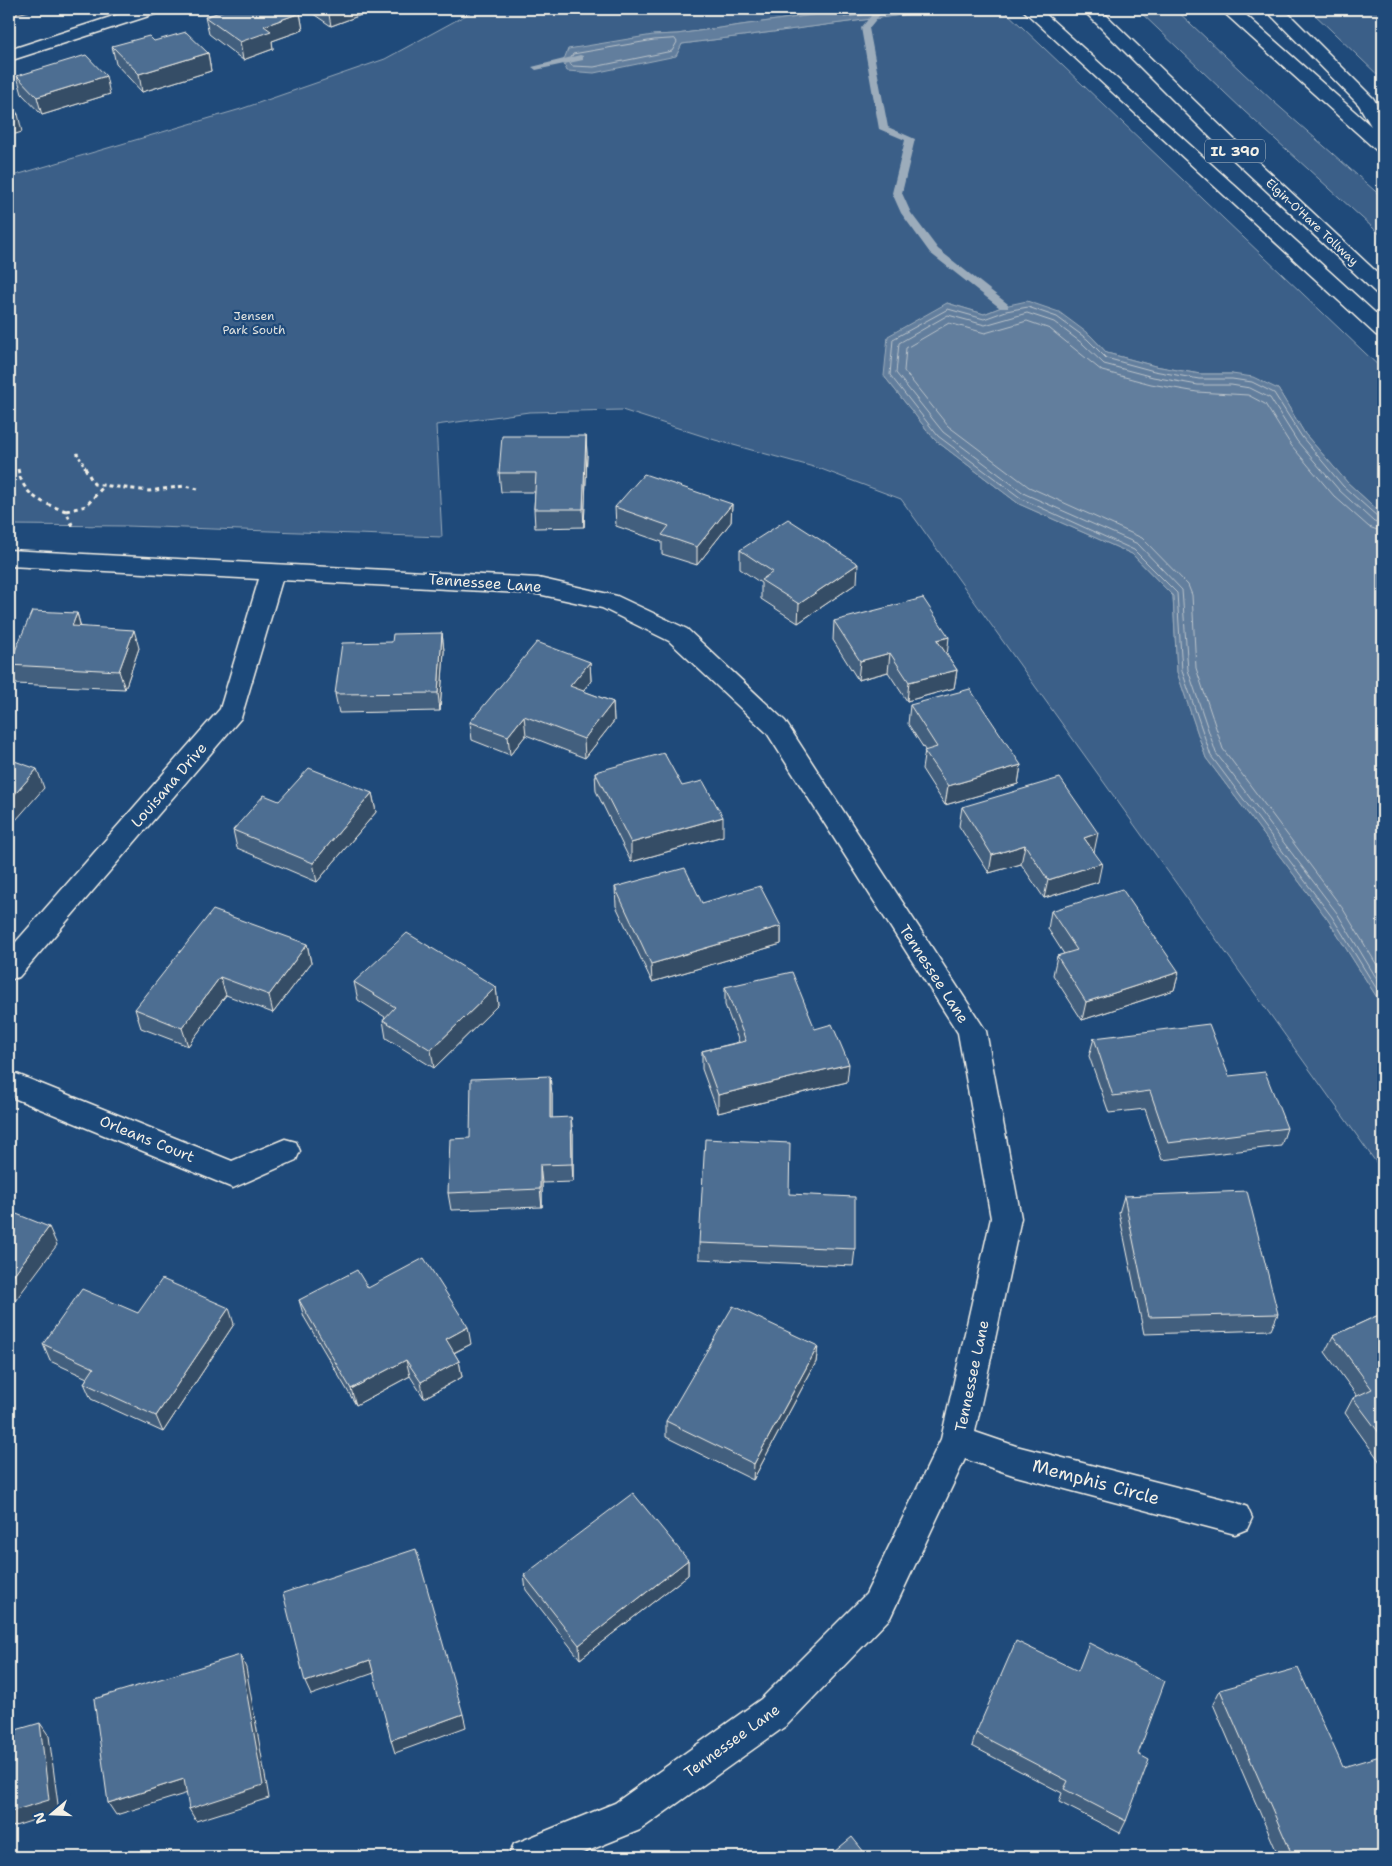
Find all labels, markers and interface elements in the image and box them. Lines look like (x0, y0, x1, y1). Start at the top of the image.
road number: IL 390 (1205, 140, 1265, 162)
street label: Elgin-O'Hare Tollway (1262, 175, 1362, 269)
park label: Jensen Park South (222, 308, 286, 338)
street label: Tennessee Lane (428, 569, 542, 597)
street label: Louisana Drive (127, 738, 211, 832)
street label: Tennessee Lane (895, 921, 973, 1027)
street label: Orleans Court (97, 1111, 197, 1167)
street label: Tennessee Lane (950, 1318, 994, 1434)
street label: Memphis Circle (1030, 1453, 1162, 1511)
street label: Tennessee Lane (680, 1700, 784, 1782)
north arrow (28, 1788, 78, 1838)
text: N (29, 1810, 50, 1826)

